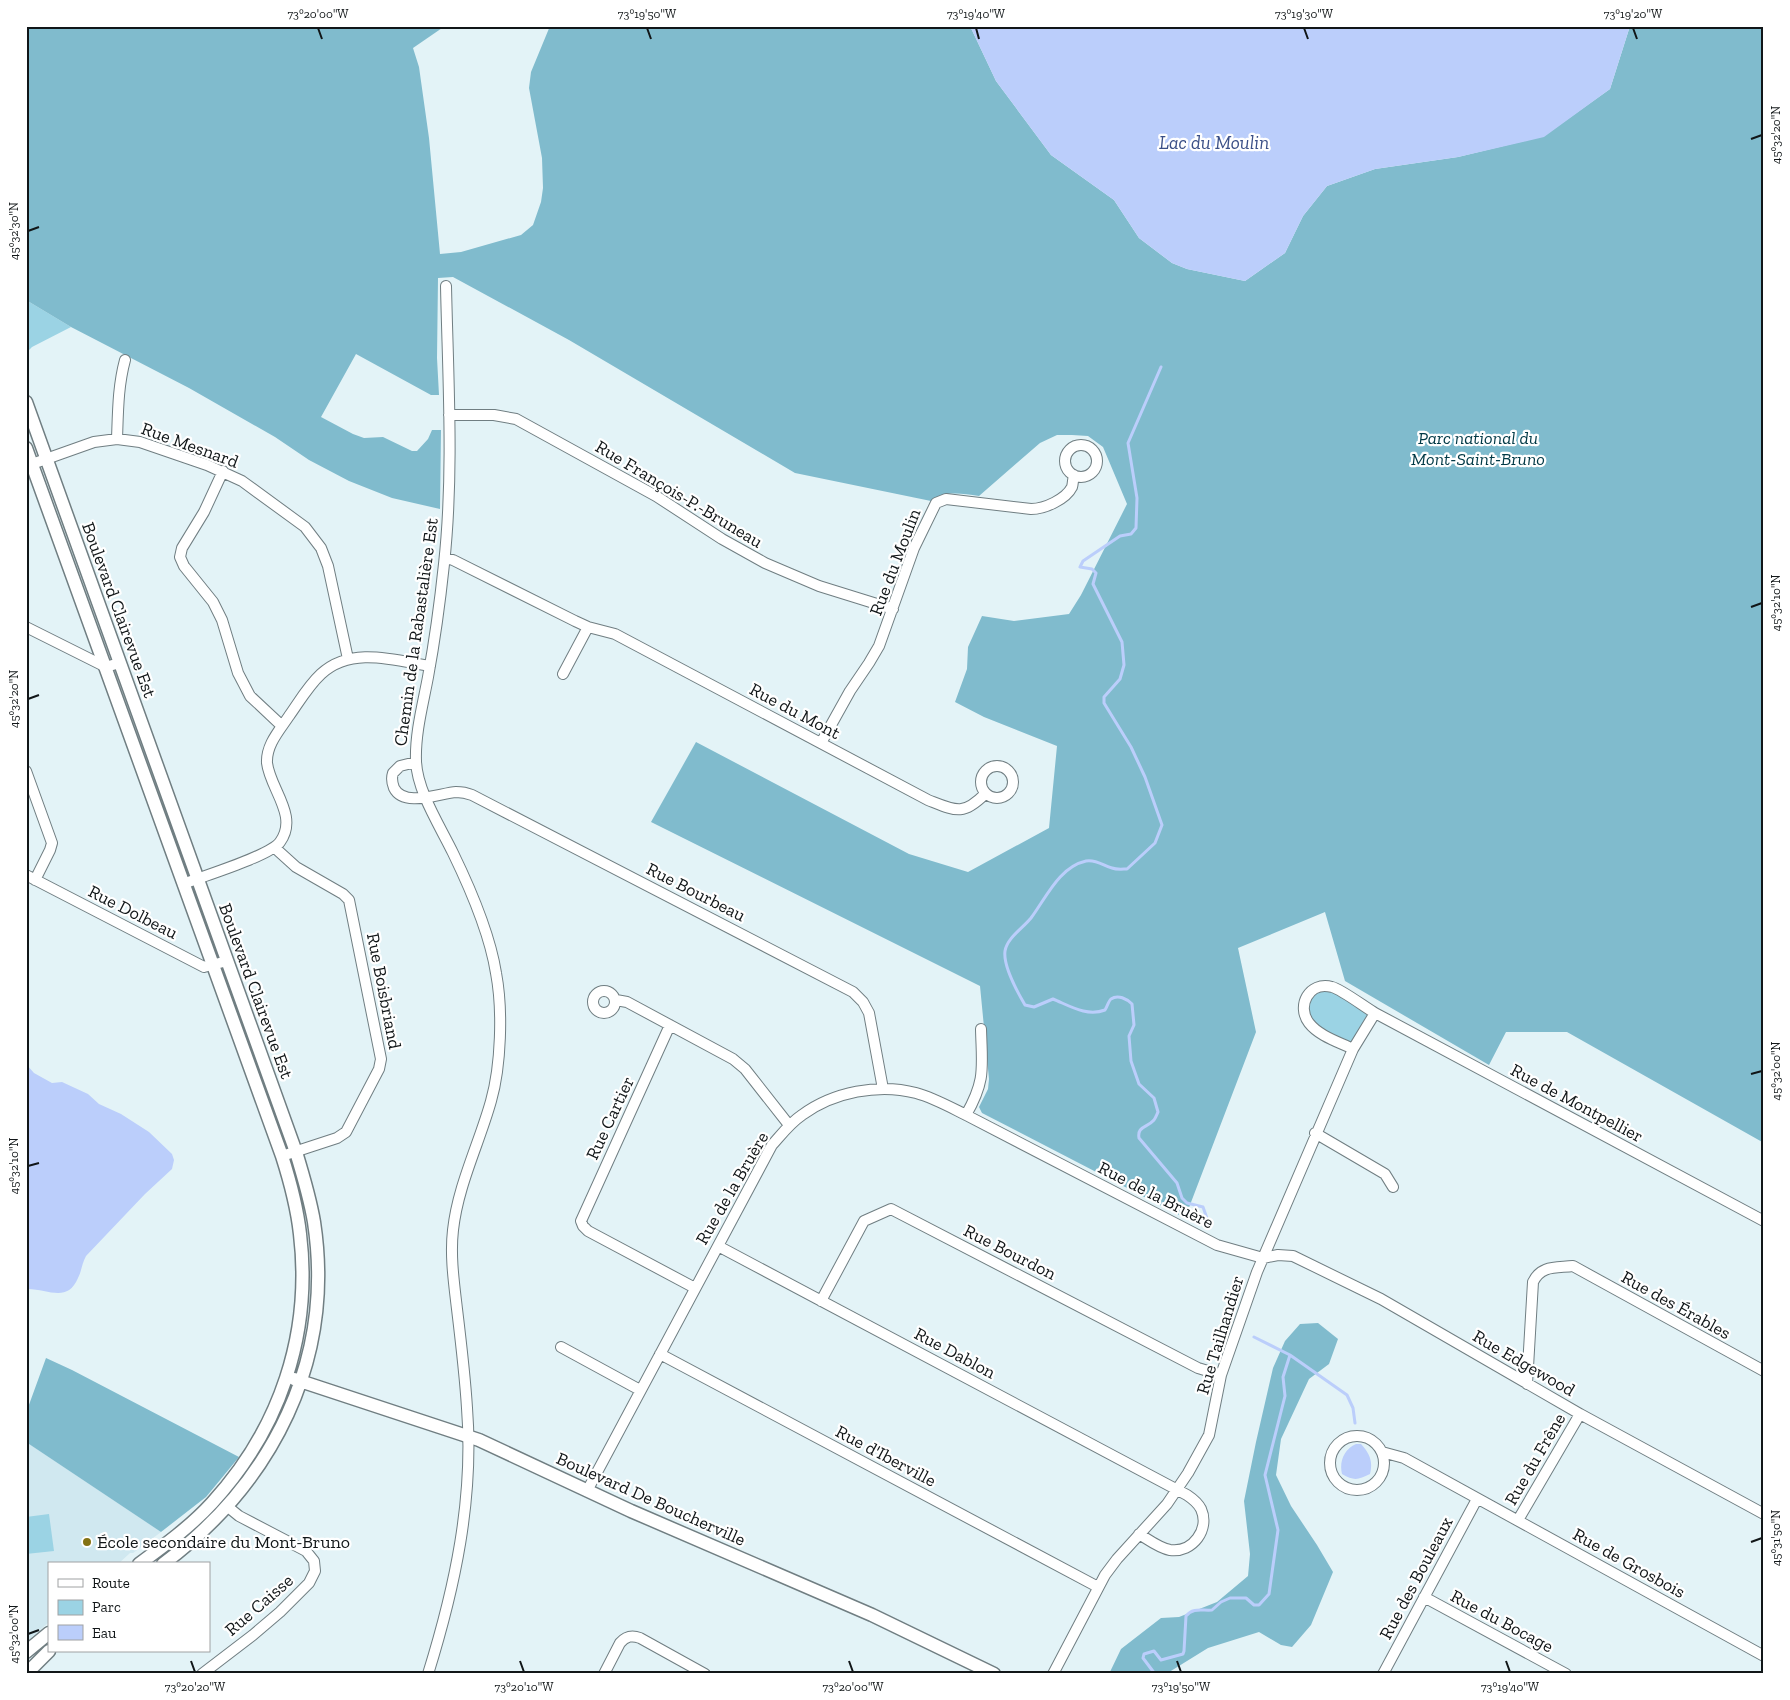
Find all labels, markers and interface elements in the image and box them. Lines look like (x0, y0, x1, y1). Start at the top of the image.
text: 73°20'00"W (287, 7, 349, 21)
text: 73°19'50"W (618, 7, 677, 21)
text: 73°19'40"W (947, 7, 1006, 21)
text: 73°19'30"W (1275, 7, 1334, 21)
text: 73°19'20"W (1604, 7, 1663, 21)
text: 45°32'20"N (1769, 106, 1783, 164)
water label: Lac du Moulin (1159, 131, 1269, 154)
text: 45°32'30"N (7, 202, 21, 260)
street label: Rue Mesnard (138, 417, 242, 473)
park label: Parc national du Mont-Saint-Bruno (1411, 427, 1545, 470)
street label: Rue François-P.-Bruneau (591, 435, 767, 553)
street label: Rue du Moulin (865, 505, 926, 619)
street label: Chemin de la Rabastalière Est (389, 516, 443, 747)
street label: Boulevard Clairevue Est (77, 519, 161, 701)
text: 45°32'10"N (1769, 575, 1783, 631)
text: 45°32'20"N (7, 670, 21, 728)
street label: Rue du Mont (746, 678, 844, 744)
street label: Rue Bourbeau (643, 858, 749, 926)
street label: Rue Dolbeau (85, 880, 181, 944)
street label: Boulevard Clairevue Est (214, 900, 298, 1082)
street label: Rue Boisbriand (362, 931, 406, 1051)
text: 45°32'00"N (1769, 1041, 1783, 1100)
street label: Rue de Montpellier (1507, 1059, 1647, 1147)
street label: Rue Cartier (581, 1073, 639, 1163)
street label: Rue de la Bruère (691, 1128, 773, 1248)
text: 45°32'10"N (7, 1138, 21, 1194)
street label: Rue de la Bruère (1095, 1156, 1217, 1234)
street label: Rue Bourdon (960, 1219, 1061, 1285)
street label: Rue des Érables (1617, 1266, 1735, 1344)
street label: Rue Tailhandier (1192, 1273, 1248, 1397)
street label: Rue Dablon (911, 1322, 1000, 1384)
street label: Rue Edgewood (1469, 1325, 1579, 1401)
street label: Rue du Frêne (1500, 1409, 1570, 1509)
street label: Rue d'Iberville (832, 1420, 940, 1492)
street label: Boulevard De Boucherville (553, 1447, 749, 1551)
text: 45°31'50"N (1769, 1510, 1783, 1566)
street label: Rue des Bouleaux (1374, 1513, 1458, 1643)
street label: Rue de Grosbois (1569, 1523, 1689, 1603)
place label: École secondaire du Mont-Bruno (97, 1531, 350, 1553)
marker: École secondaire du Mont-Bruno (81, 1536, 93, 1548)
legend (48, 1562, 210, 1652)
street label: Rue Caisse (220, 1569, 298, 1641)
text: Route (92, 1574, 130, 1592)
street label: Rue du Bocage (1447, 1585, 1557, 1657)
text: Parc (92, 1598, 121, 1616)
text: 45°32'00"N (7, 1604, 21, 1663)
text: Eau (92, 1624, 117, 1642)
text: 73°20'20"W (165, 1680, 226, 1694)
text: 73°20'10"W (495, 1680, 554, 1694)
text: 73°20'00"W (822, 1680, 884, 1694)
text: 73°19'50"W (1152, 1680, 1211, 1694)
text: 73°19'40"W (1481, 1680, 1540, 1694)

